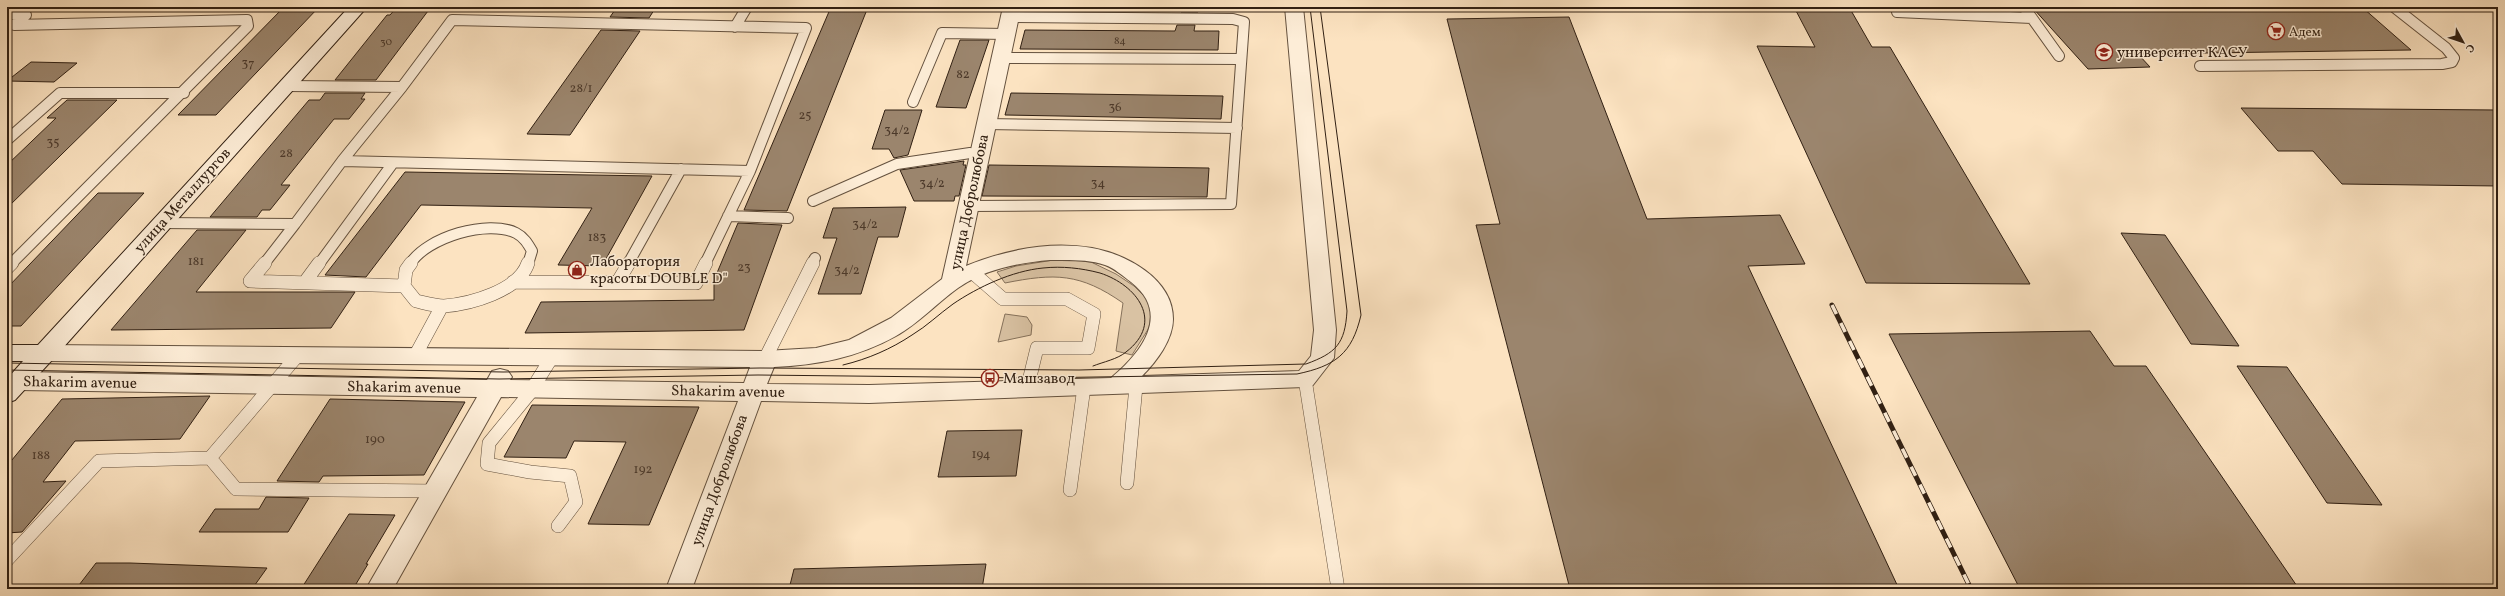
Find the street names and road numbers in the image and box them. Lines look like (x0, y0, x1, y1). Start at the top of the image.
street label: улица Добролюбова (946, 132, 995, 272)
street label: улица Металлургов (130, 144, 236, 258)
street label: Shakarim avenue (23, 372, 137, 395)
street label: Shakarim avenue (347, 377, 461, 400)
street label: Shakarim avenue (671, 381, 785, 404)
street label: улица Добролюбова (687, 412, 754, 549)

